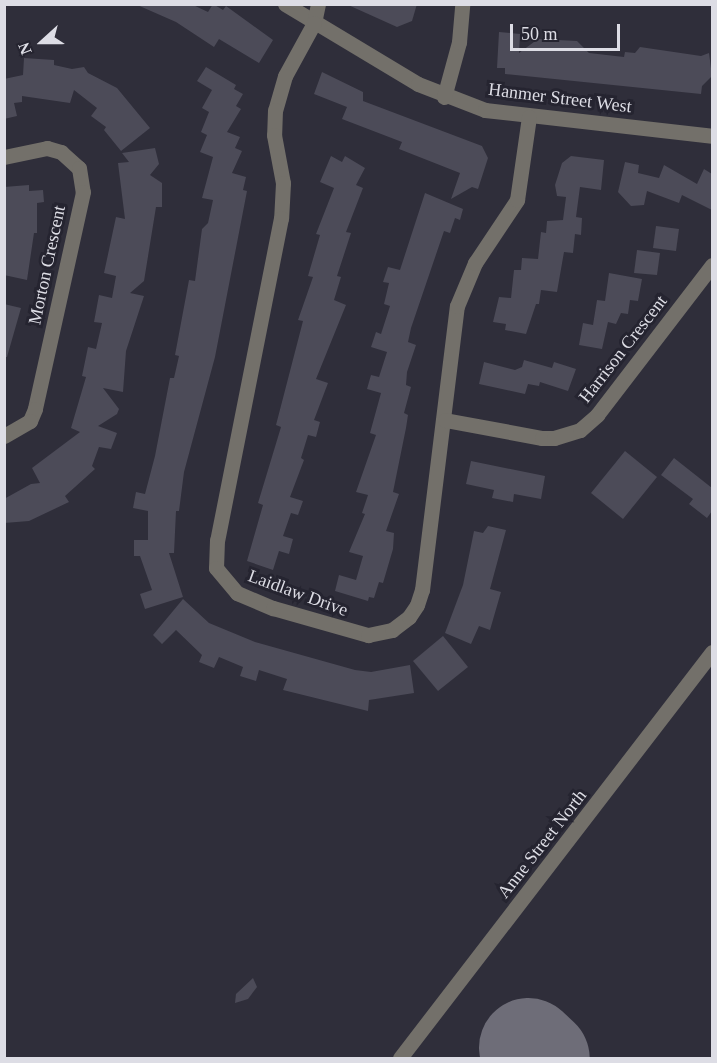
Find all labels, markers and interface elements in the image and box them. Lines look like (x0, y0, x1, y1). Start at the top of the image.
north arrow (12, 12, 72, 72)
scale bar (513, 12, 622, 50)
text: 50 m (521, 24, 558, 44)
text: N (15, 40, 35, 57)
street label: Hanmer Street West (487, 78, 633, 118)
street label: Morton Crescent (24, 203, 70, 327)
street label: Harrison Crescent (574, 291, 672, 407)
street label: Laidlaw Drive (245, 565, 351, 621)
street label: Anne Street North (493, 785, 591, 903)

